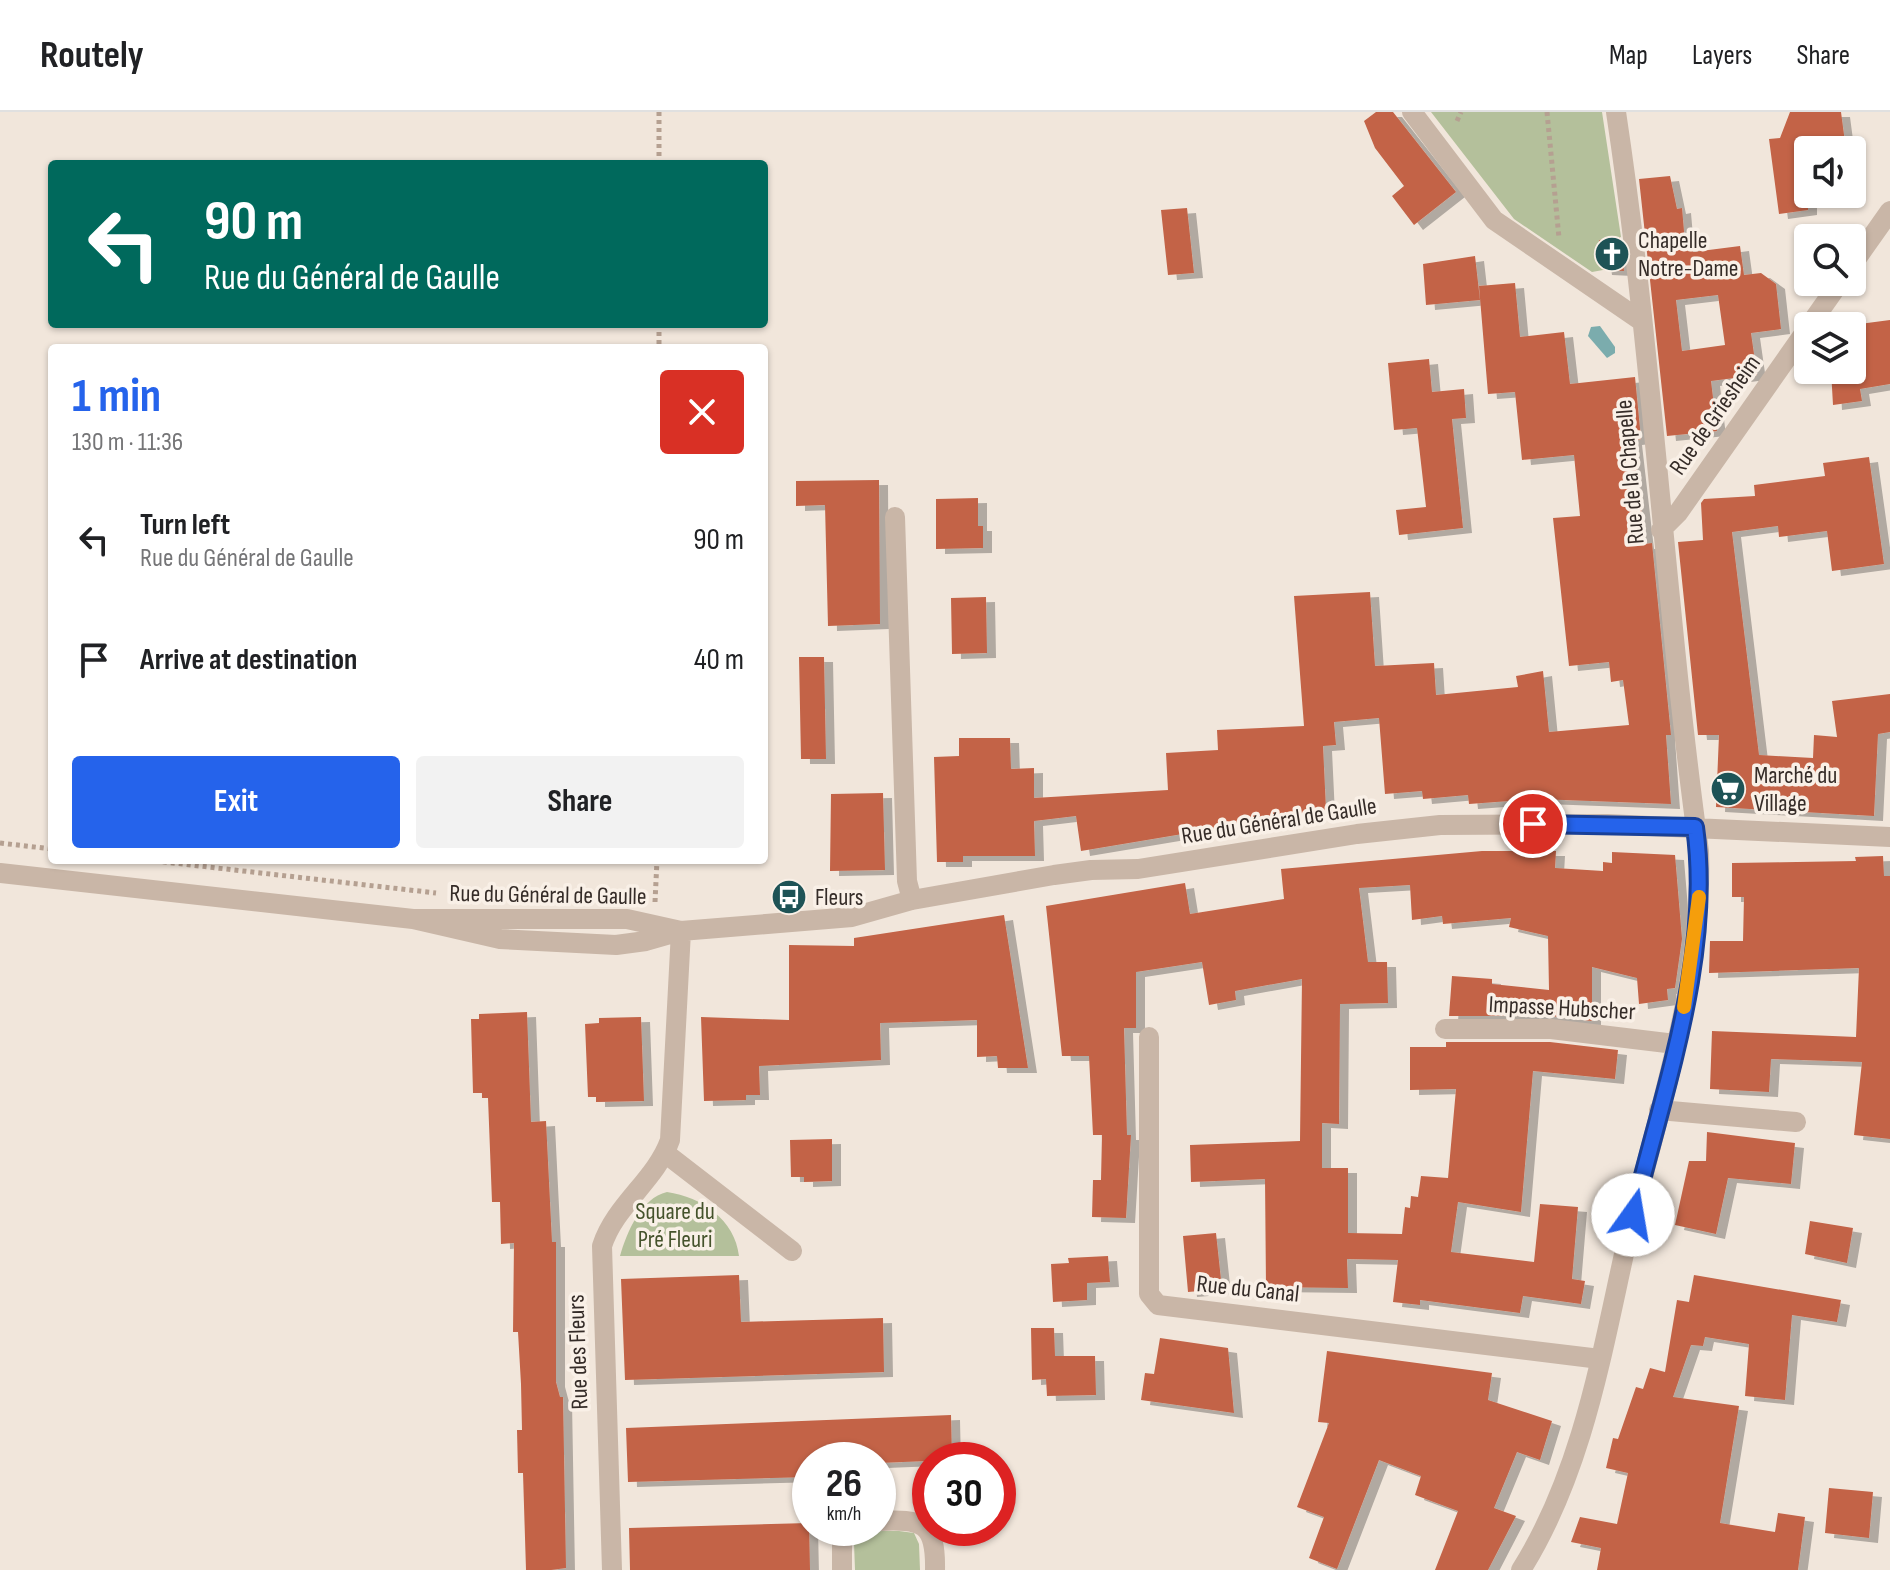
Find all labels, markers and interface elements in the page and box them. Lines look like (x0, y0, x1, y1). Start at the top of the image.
text: Routely (40, 33, 144, 78)
text: Map (1609, 39, 1648, 72)
text: Layers (1692, 39, 1752, 72)
text: Share (1796, 39, 1850, 72)
map controls (1794, 136, 1866, 384)
button: sound (1794, 136, 1866, 208)
text: 90 m (204, 189, 303, 256)
icon: left (72, 192, 176, 296)
button: search (1794, 224, 1866, 296)
place label: Chapelle Notre-Dame (1638, 226, 1738, 283)
church icon: Chapelle Notre-Dame (1593, 235, 1631, 273)
text: Rue du Général de Gaulle (204, 257, 500, 300)
button: layers (1794, 312, 1866, 384)
street label: Rue de Griesheim (1663, 350, 1767, 480)
text: 1 min (72, 368, 161, 425)
button: close (660, 370, 744, 454)
street label: Rue de la Chapelle (1609, 399, 1651, 545)
text: 130 m · 11:36 (72, 427, 183, 458)
text: Turn left (140, 507, 230, 543)
icon: left (72, 518, 116, 562)
text: 90 m (693, 522, 744, 558)
text: Rue du Général de Gaulle (140, 543, 354, 574)
icon: arrive (72, 638, 116, 682)
text: Arrive at destination (140, 642, 357, 678)
text: 40 m (694, 642, 744, 678)
button: Exit (72, 756, 400, 848)
button: Share (416, 756, 744, 848)
place label: Marché du Village (1754, 761, 1837, 818)
supermarket icon: Marché du Village (1709, 770, 1747, 808)
pin (1499, 790, 1567, 858)
street label: Rue du Général de Gaulle (1179, 791, 1379, 851)
icon: arrive (1511, 802, 1555, 846)
bus stop icon: Fleurs (770, 878, 808, 916)
street label: Rue du Général de Gaulle (449, 879, 647, 911)
place label: Fleurs (815, 883, 863, 912)
street label: Impasse Hubscher (1488, 990, 1636, 1026)
position arrow (1591, 1173, 1675, 1257)
park label: Square du Pré Fleuri (635, 1197, 715, 1254)
street label: Rue du Canal (1195, 1269, 1301, 1309)
street label: Rue des Fleurs (562, 1294, 594, 1410)
speed limit sign: 30 (912, 1442, 1016, 1546)
text: 26 (826, 1460, 862, 1508)
text: km/h (827, 1502, 861, 1526)

